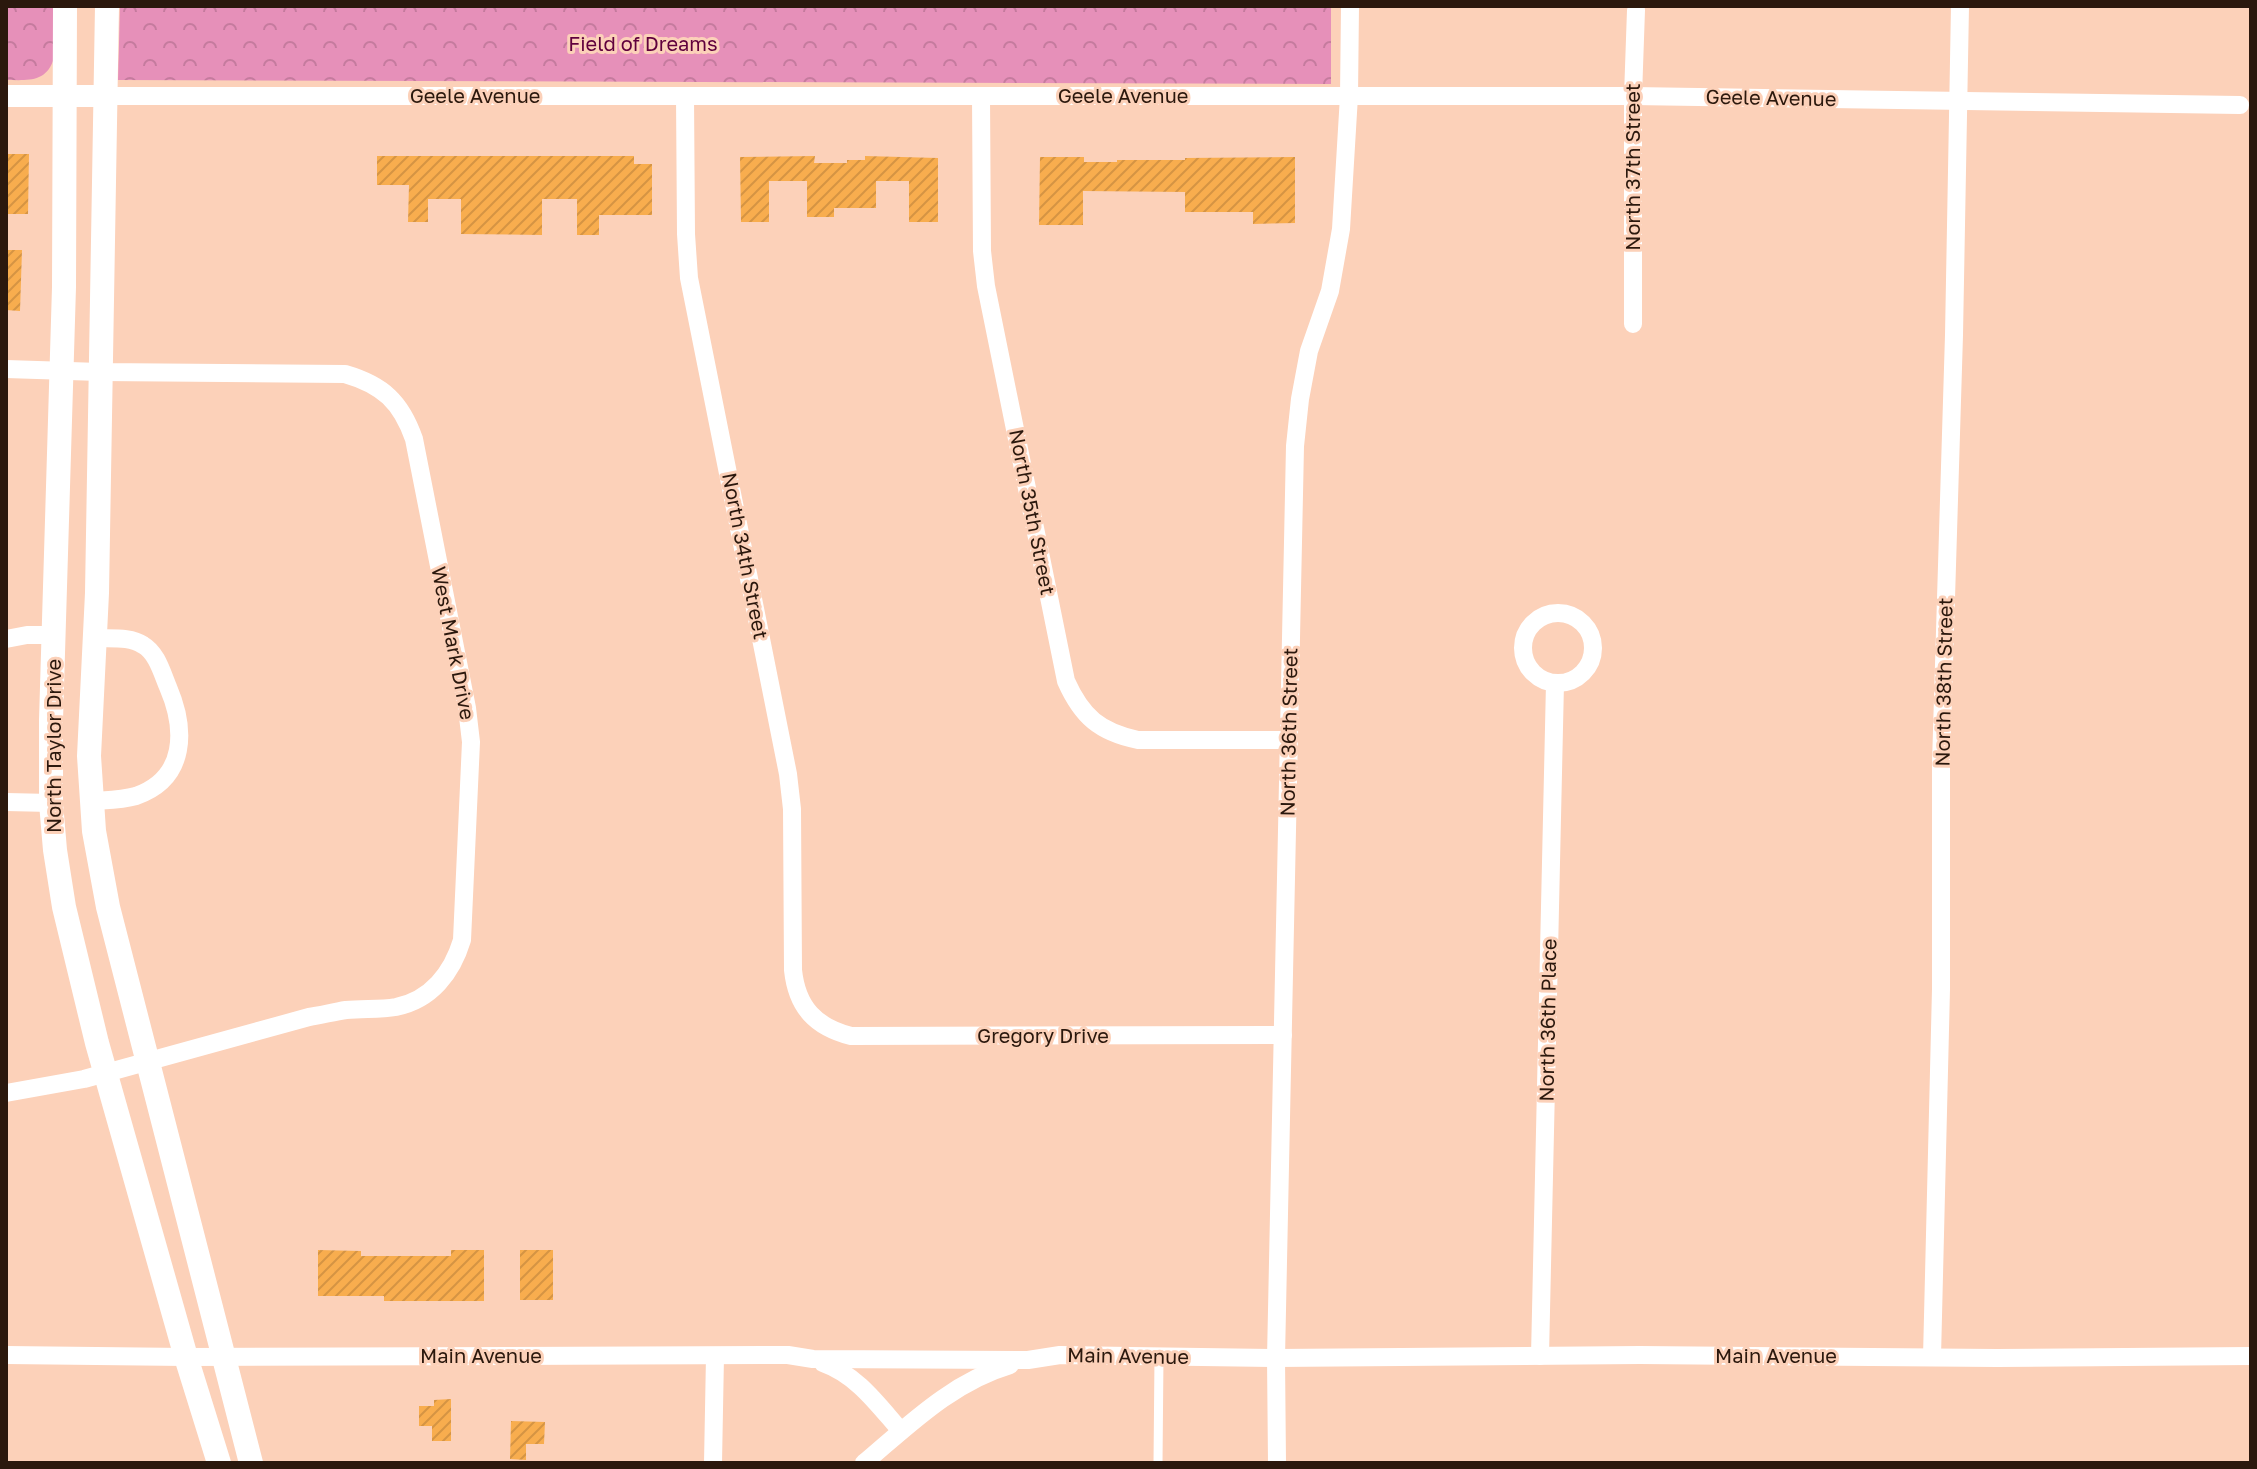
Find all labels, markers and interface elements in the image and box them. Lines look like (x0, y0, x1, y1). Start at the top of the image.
park label: Field of Dreams (568, 31, 718, 55)
street label: Geele Avenue (410, 83, 540, 107)
street label: Geele Avenue (1058, 83, 1188, 107)
street label: North 37th Street (1620, 83, 1644, 251)
street label: Geele Avenue (1705, 84, 1837, 110)
street label: North 35th Street (1005, 427, 1061, 597)
street label: North 34th Street (718, 471, 774, 641)
street label: West Mark Drive (427, 564, 481, 722)
street label: North 38th Street (1930, 597, 1956, 767)
street label: North 36th Street (1275, 647, 1301, 817)
street label: North Taylor Drive (41, 659, 65, 833)
street label: North 36th Place (1534, 938, 1560, 1102)
street label: Gregory Drive (977, 1023, 1109, 1047)
street label: Main Avenue (1067, 1342, 1189, 1368)
street label: Main Avenue (420, 1343, 542, 1367)
street label: Main Avenue (1715, 1343, 1837, 1367)

